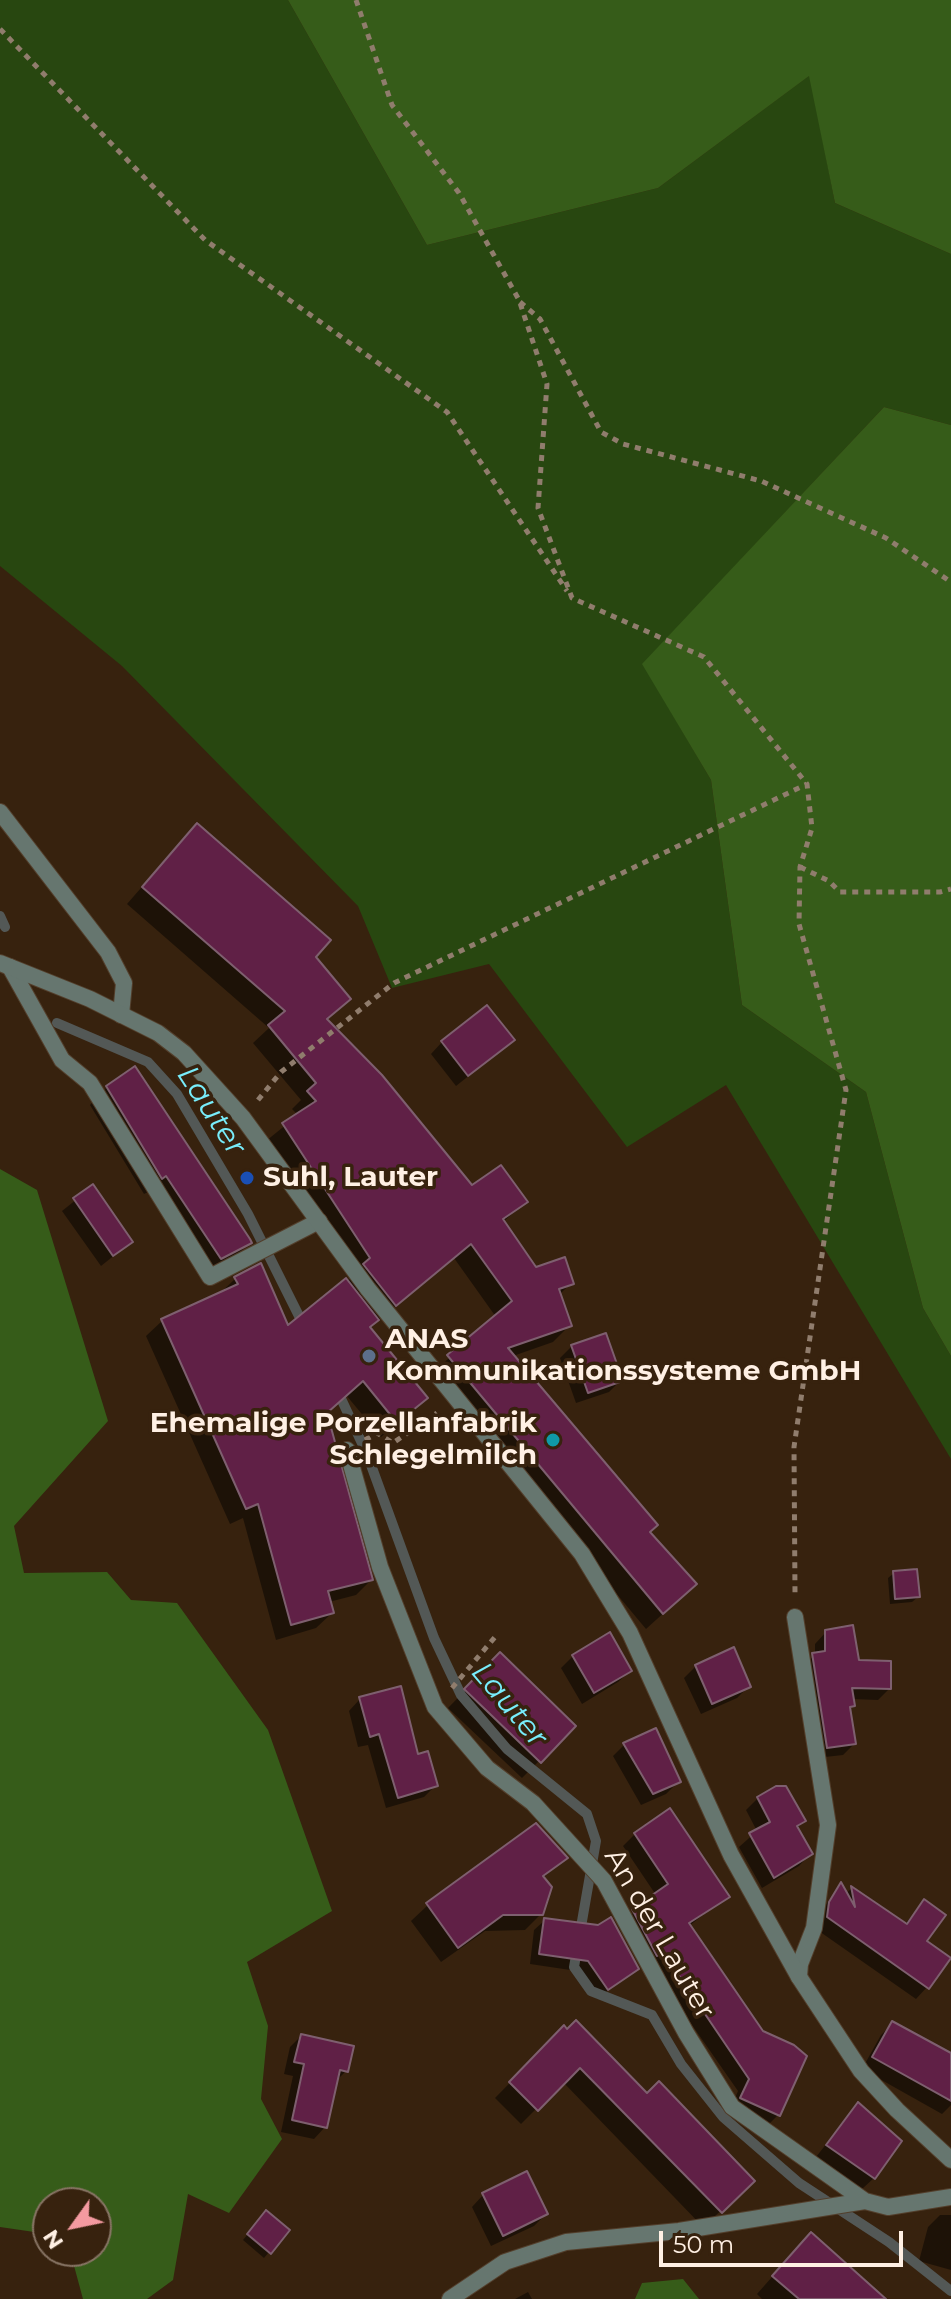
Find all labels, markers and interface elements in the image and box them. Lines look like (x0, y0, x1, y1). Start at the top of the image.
water label: Lauter (169, 1059, 253, 1163)
place label: Suhl, Lauter (263, 1161, 438, 1195)
marker: Suhl, Lauter (238, 1169, 256, 1187)
place label: ANAS Kommunikationssysteme GmbH (385, 1323, 861, 1389)
marker: ANAS Kommunikationssysteme GmbH (360, 1347, 378, 1365)
place label: Ehemalige Porzellanfabrik Schlegelmilch (150, 1407, 537, 1473)
marker: Ehemalige Porzellanfabrik Schlegelmilch (544, 1431, 562, 1449)
water label: Lauter (463, 1655, 555, 1755)
street label: An der Lauter (597, 1843, 721, 2025)
north arrow (32, 2187, 112, 2267)
scale bar (663, 2215, 907, 2265)
text: N (37, 2224, 69, 2254)
text: 50 m (673, 2230, 734, 2259)

